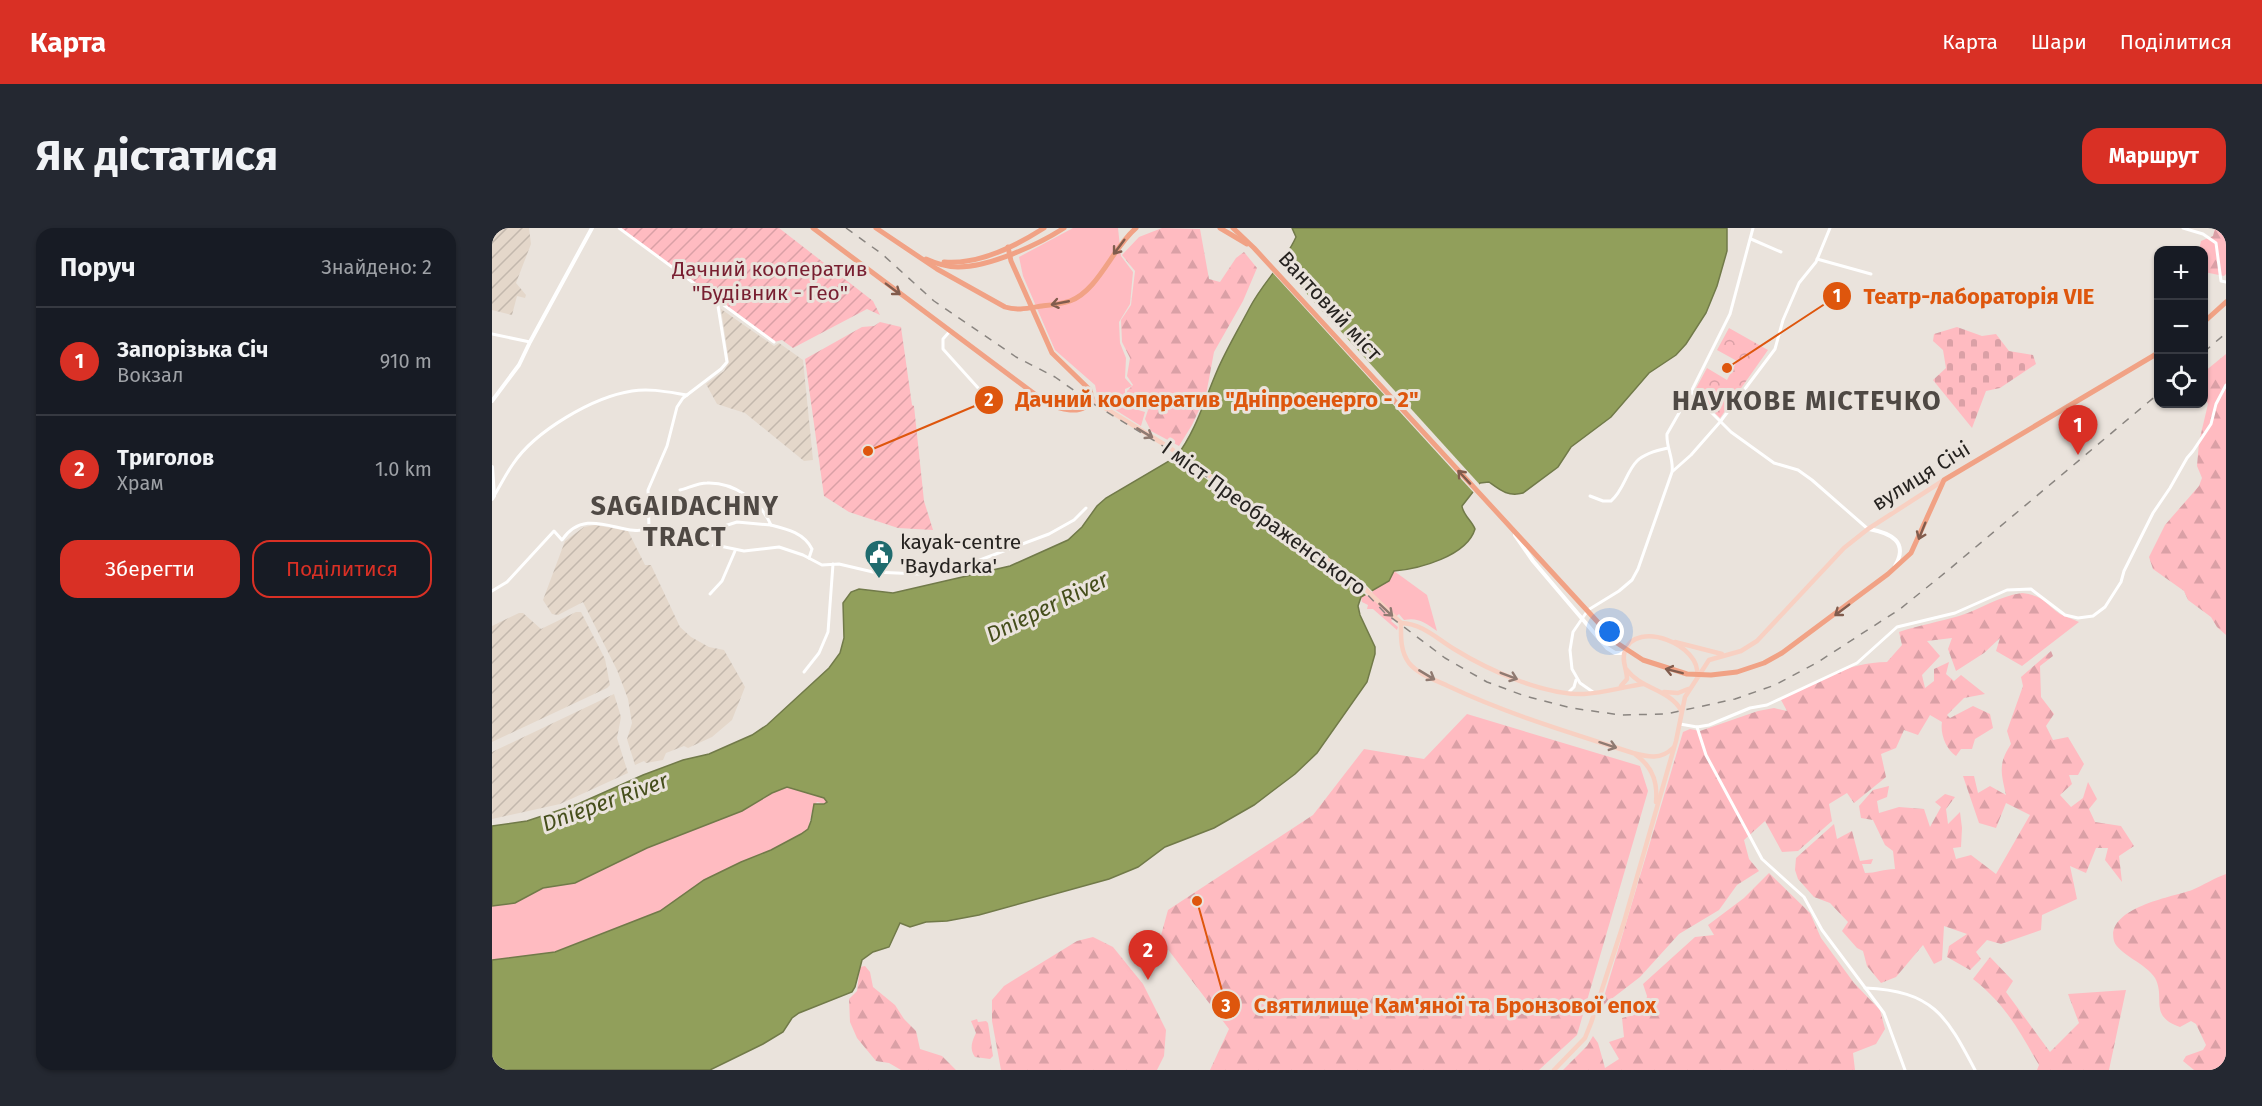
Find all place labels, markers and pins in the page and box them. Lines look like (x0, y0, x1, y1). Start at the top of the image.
callout: Театр-лабораторія VIE (1822, 276, 2106, 316)
callout: Дачний кооператив "Дніпроенерго - 2" (974, 380, 1431, 420)
pin: 1 (2058, 406, 2098, 455)
place label: kayak-centre 'Baydarka' (900, 529, 1021, 579)
public building icon: kayak-centre 'Baydarka' (863, 538, 895, 580)
pin: 2 (1128, 930, 1168, 980)
callout: Святилище Кам'яної та Бронзової епох (1211, 985, 1668, 1025)

